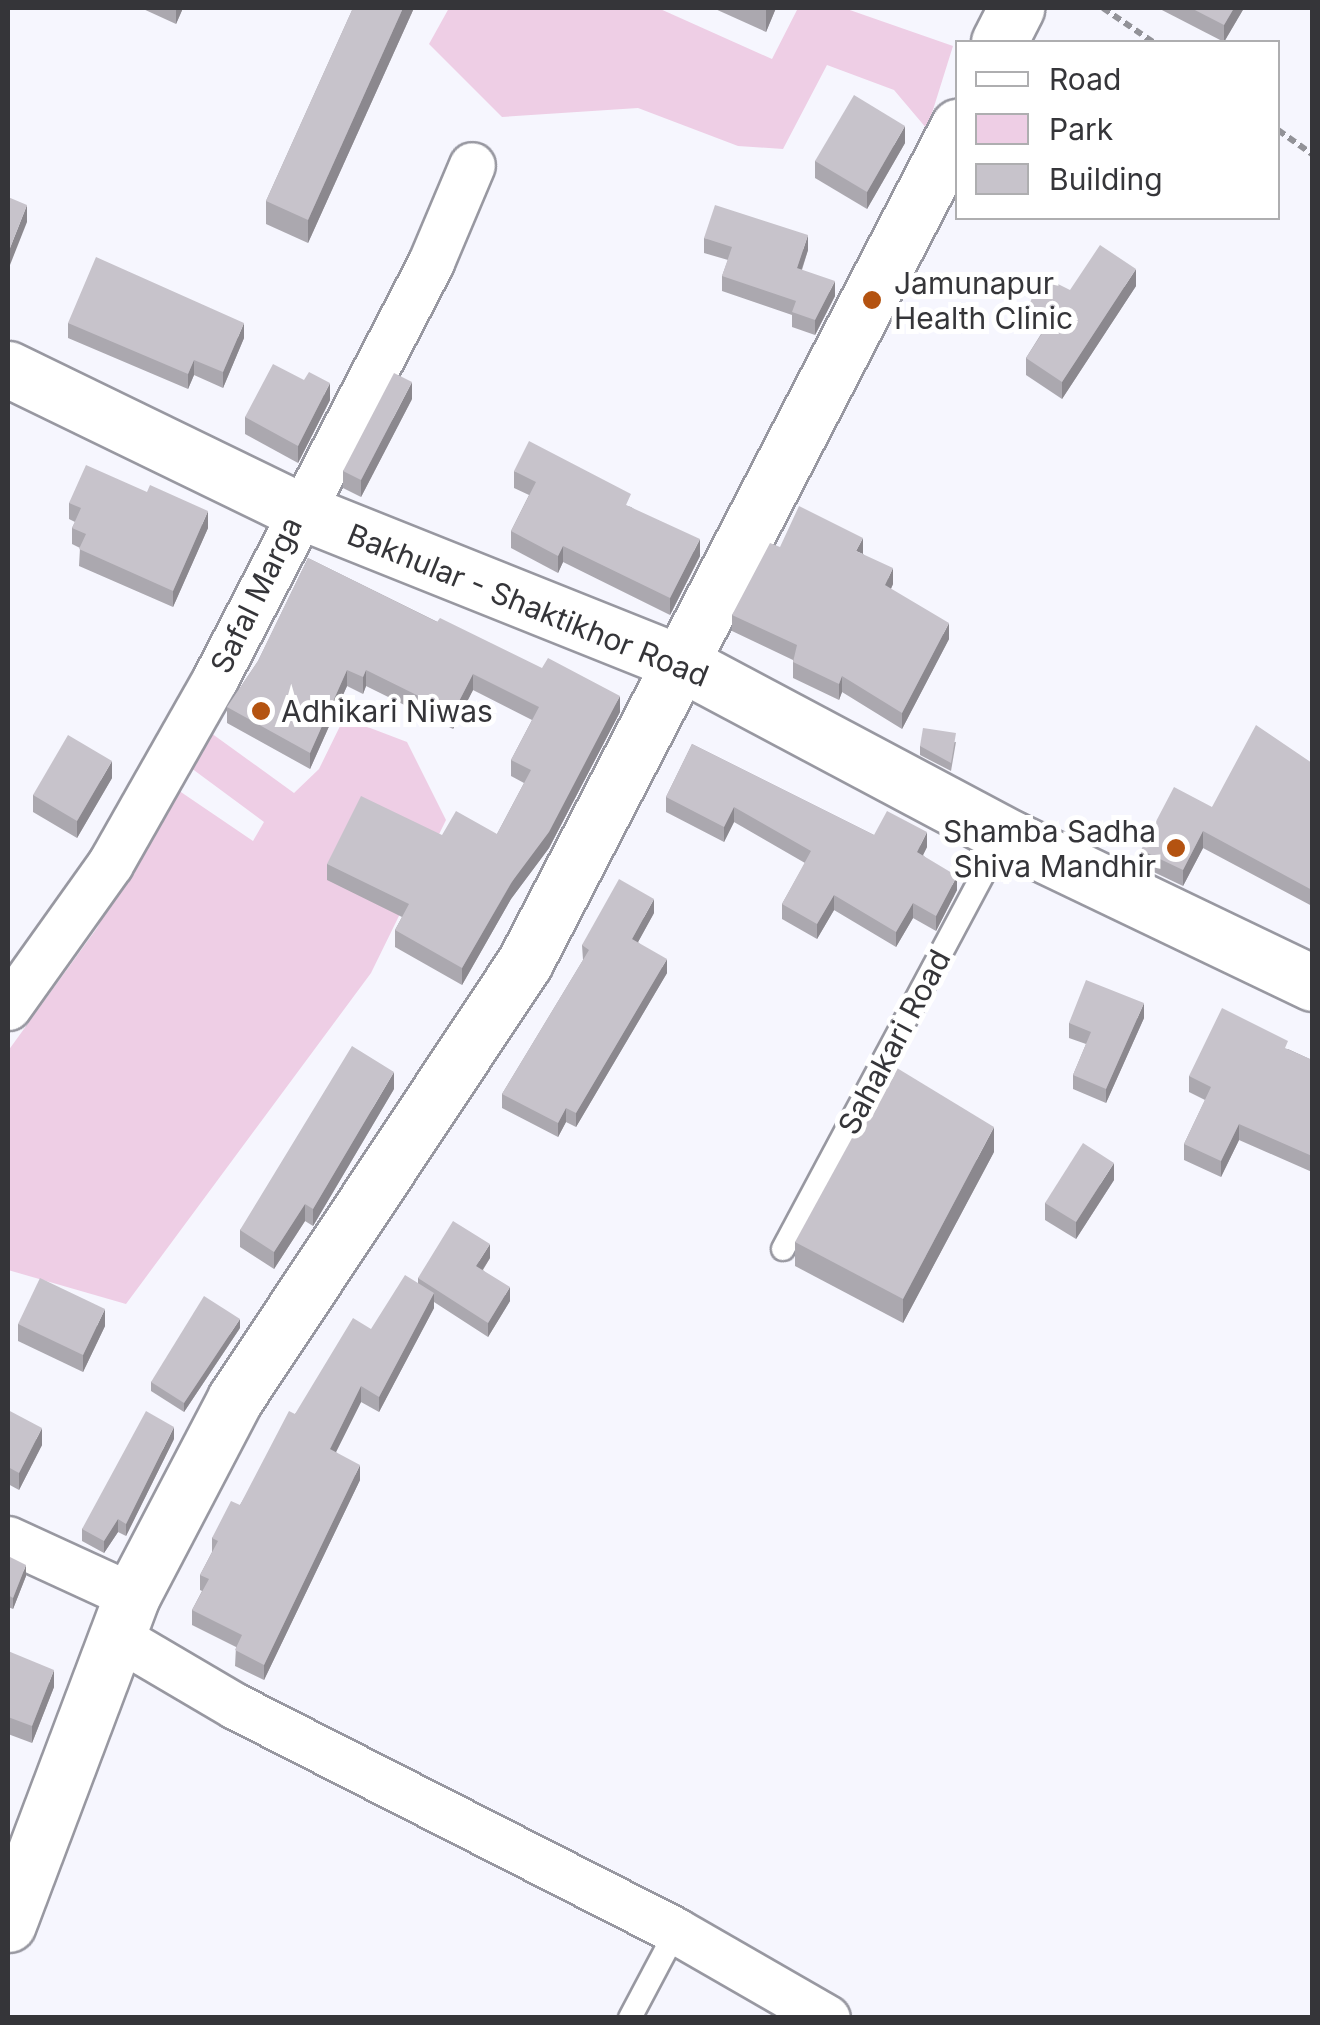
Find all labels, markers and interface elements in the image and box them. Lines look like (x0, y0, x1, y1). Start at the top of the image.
legend (955, 40, 1280, 220)
text: Road (1049, 61, 1121, 97)
text: Park (1049, 111, 1113, 147)
text: Building (1049, 161, 1163, 197)
place label: Jamunapur Health Clinic (894, 265, 1073, 336)
marker: Jamunapur Health Clinic (859, 287, 885, 313)
street label: Safal Marga (203, 511, 309, 679)
street label: Bakhular - Shaktikhor Road (342, 516, 714, 694)
place label: Adhikari Niwas (281, 693, 493, 729)
marker: Adhikari Niwas (250, 700, 272, 722)
place label: Shamba Sadha Shiva Mandhir (943, 813, 1156, 884)
marker: Shamba Sadha Shiva Mandhir (1165, 837, 1187, 859)
street label: Sahakari Road (830, 944, 958, 1140)

